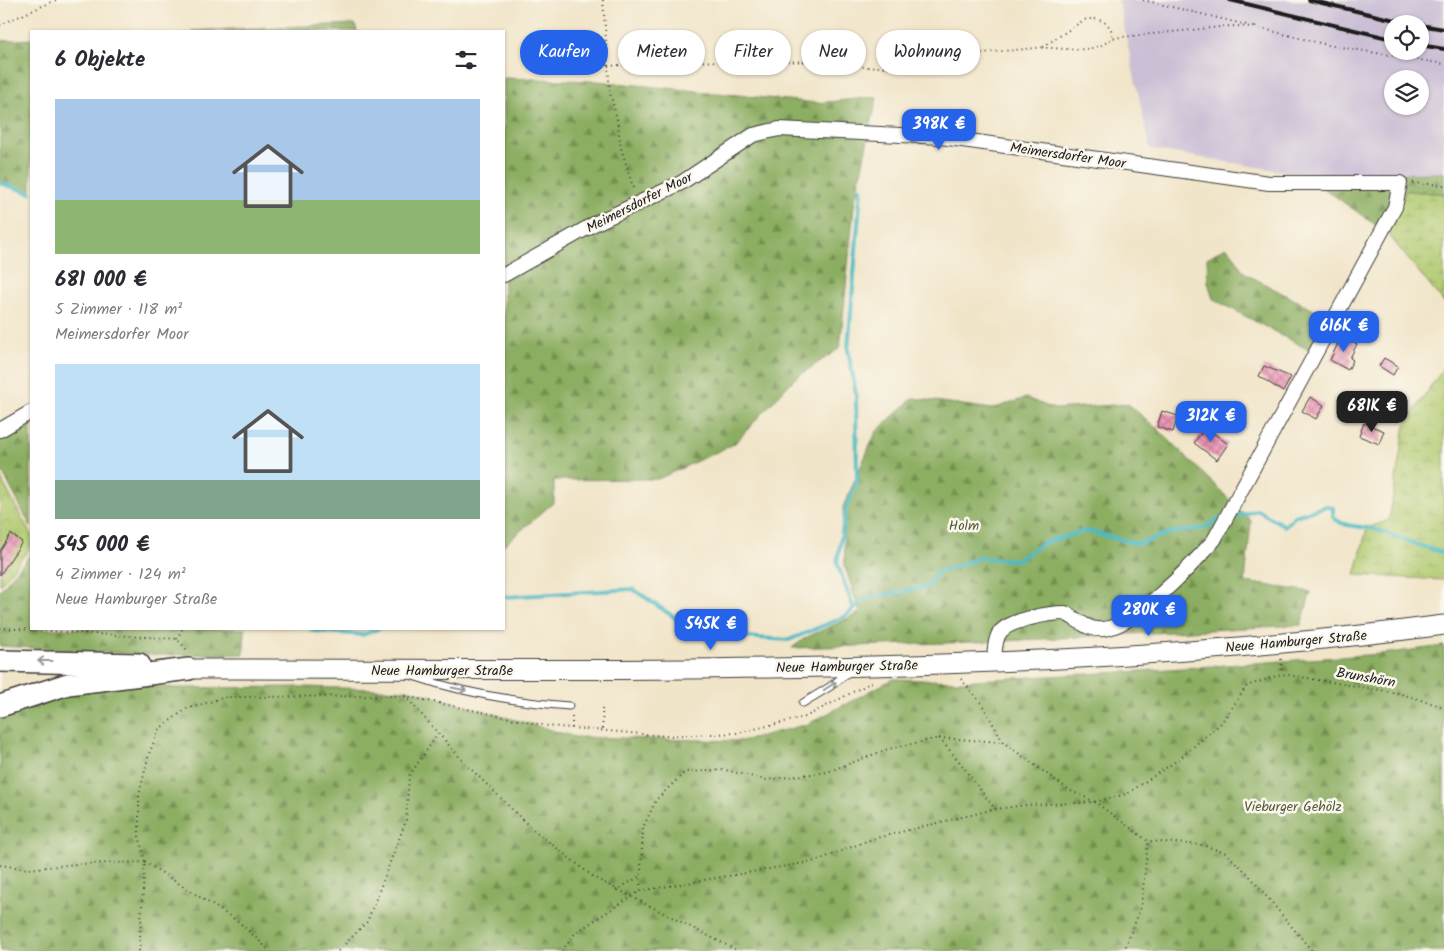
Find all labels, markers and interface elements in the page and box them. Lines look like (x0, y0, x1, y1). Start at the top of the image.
map controls (1384, 15, 1429, 115)
button: locate (1384, 15, 1429, 60)
chip: Kaufen (520, 30, 608, 75)
chip: Mieten (618, 30, 705, 75)
chip: Filter (715, 30, 791, 75)
chip: Neu (801, 30, 866, 75)
chip: Wohnung (876, 30, 980, 75)
text: 6 Objekte (55, 44, 145, 77)
icon: filters (452, 46, 480, 74)
button: layers (1384, 70, 1429, 115)
pin: 398K € (898, 108, 980, 151)
text: 398K € (913, 112, 965, 137)
icon: home (223, 131, 313, 221)
street label: Meimersdorfer Moor (1008, 137, 1129, 175)
street label: Meimersdorfer Moor (582, 166, 698, 239)
text: 681 000 € (55, 264, 147, 297)
text: 5 Zimmer · 118 m² (55, 297, 182, 322)
pin: 616K € (1303, 310, 1385, 353)
text: 616K € (1320, 314, 1368, 339)
text: Meimersdorfer Moor (55, 322, 189, 347)
pin: 681K € (1331, 390, 1413, 433)
text: 681K € (1348, 394, 1396, 419)
icon: home (223, 396, 313, 486)
pin: 312K € (1170, 400, 1252, 443)
text: 312K € (1187, 404, 1235, 429)
park label: Holm (949, 515, 979, 537)
text: 545 000 € (55, 529, 150, 562)
text: 4 Zimmer · 124 m² (55, 562, 186, 587)
text: Neue Hamburger Straße (55, 587, 217, 612)
pin: 280K € (1108, 594, 1190, 637)
text: 280K € (1123, 598, 1175, 623)
pin: 545K € (670, 608, 752, 651)
text: 545K € (686, 612, 736, 637)
street label: Neue Hamburger Straße (1224, 625, 1368, 659)
street label: Neue Hamburger Straße (776, 655, 919, 679)
one-way arrow (37, 656, 54, 666)
street label: Neue Hamburger Straße (371, 660, 514, 682)
street label: Brunshörn (1335, 662, 1397, 694)
one-way arrow (823, 681, 837, 691)
one-way arrow (450, 685, 466, 695)
park label: Vieburger Gehölz (1244, 796, 1342, 818)

